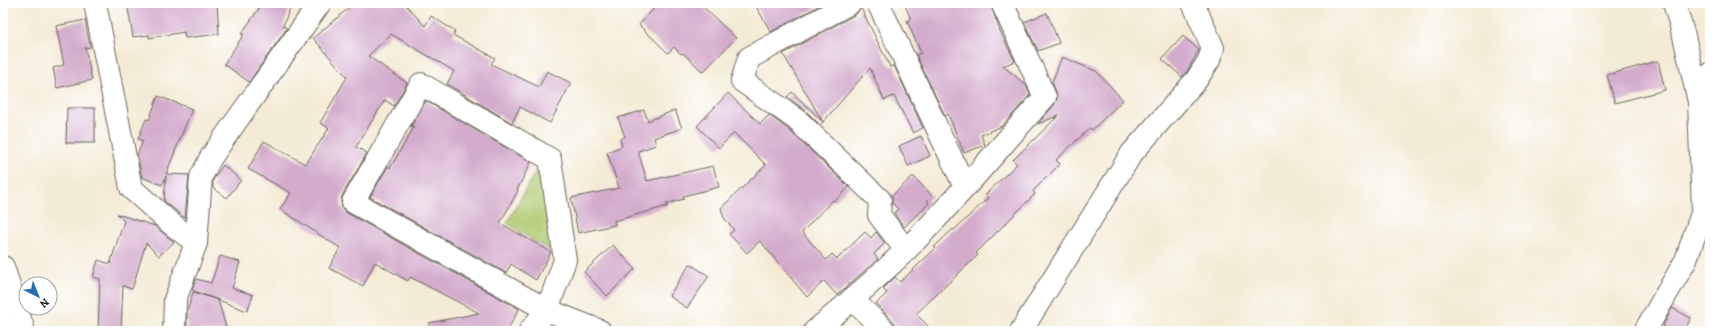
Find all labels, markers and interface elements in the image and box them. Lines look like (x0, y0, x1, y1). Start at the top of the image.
north arrow (18, 276, 58, 316)
text: N (36, 295, 53, 311)

